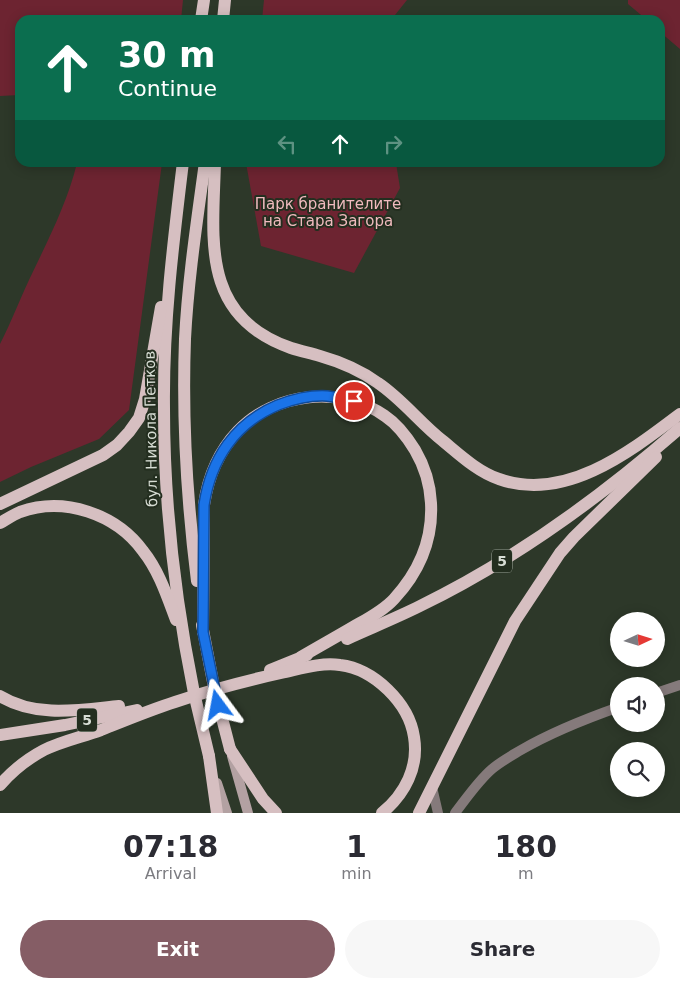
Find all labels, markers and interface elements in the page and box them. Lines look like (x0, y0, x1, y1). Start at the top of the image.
icon: ahead (35, 35, 100, 100)
text: 30 m (118, 35, 215, 75)
text: Continue (118, 76, 217, 101)
icon: left (273, 130, 301, 158)
icon: ahead (326, 130, 354, 158)
icon: right (379, 130, 407, 158)
park label: Парк бранителите на Стара Загора (255, 195, 401, 230)
street label: бул. Никола Петков (141, 351, 161, 507)
pin (333, 380, 375, 422)
icon: arrive (340, 387, 368, 415)
road number: 5 (492, 550, 512, 572)
north arrow (610, 612, 665, 668)
map controls (610, 612, 665, 797)
button: sound (610, 677, 665, 732)
position arrow (191, 678, 243, 730)
road number: 5 (77, 708, 97, 732)
button: search (610, 742, 665, 797)
text: 07:18 (123, 829, 218, 864)
text: 1 (346, 829, 367, 864)
text: 180 (494, 829, 557, 864)
text: Arrival (145, 864, 197, 883)
text: min (341, 864, 372, 883)
text: m (518, 864, 534, 883)
button: Exit (20, 920, 335, 978)
button: Share (345, 920, 660, 978)

